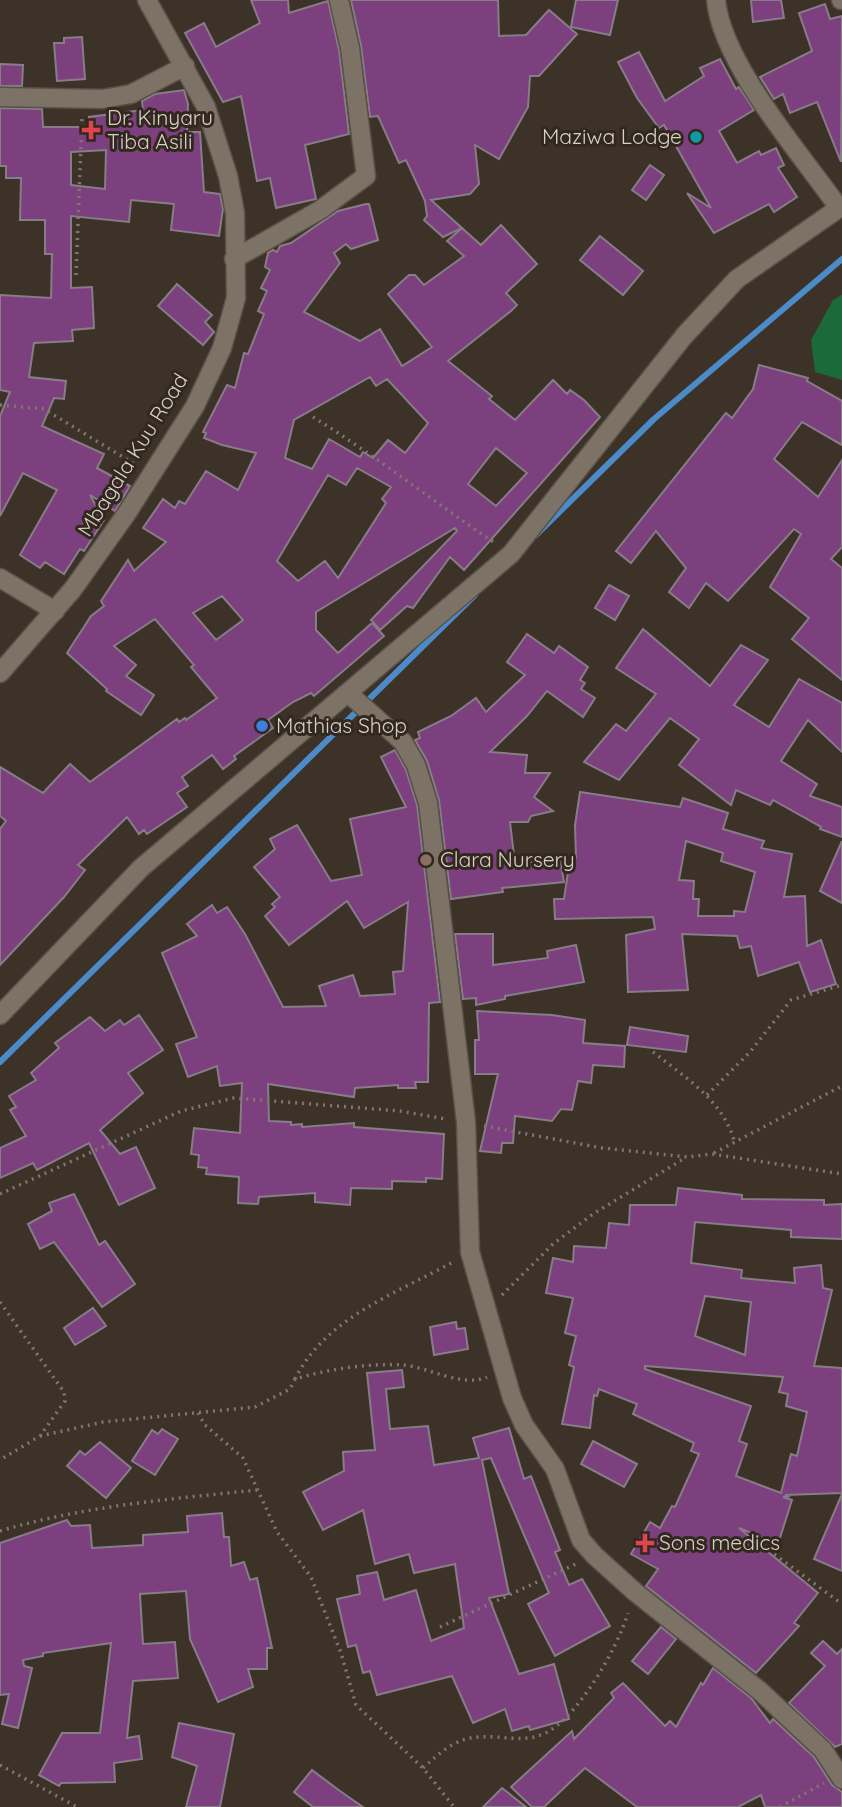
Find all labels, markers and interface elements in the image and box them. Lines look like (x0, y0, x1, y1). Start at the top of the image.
place label: Dr. Kinyaru Tiba Asili (107, 104, 213, 154)
marker: Dr. Kinyaru Tiba Asili (81, 120, 101, 140)
place label: Maziwa Lodge (542, 123, 682, 149)
marker: Maziwa Lodge (688, 129, 704, 145)
street label: Mbagala Kuu Road (71, 368, 193, 541)
place label: Mathias Shop (276, 712, 407, 738)
marker: Mathias Shop (254, 718, 270, 734)
place label: Clara Nursery (440, 846, 575, 872)
marker: Clara Nursery (418, 852, 434, 868)
place label: Sons medics (659, 1529, 780, 1555)
marker: Sons medics (637, 1535, 653, 1551)

